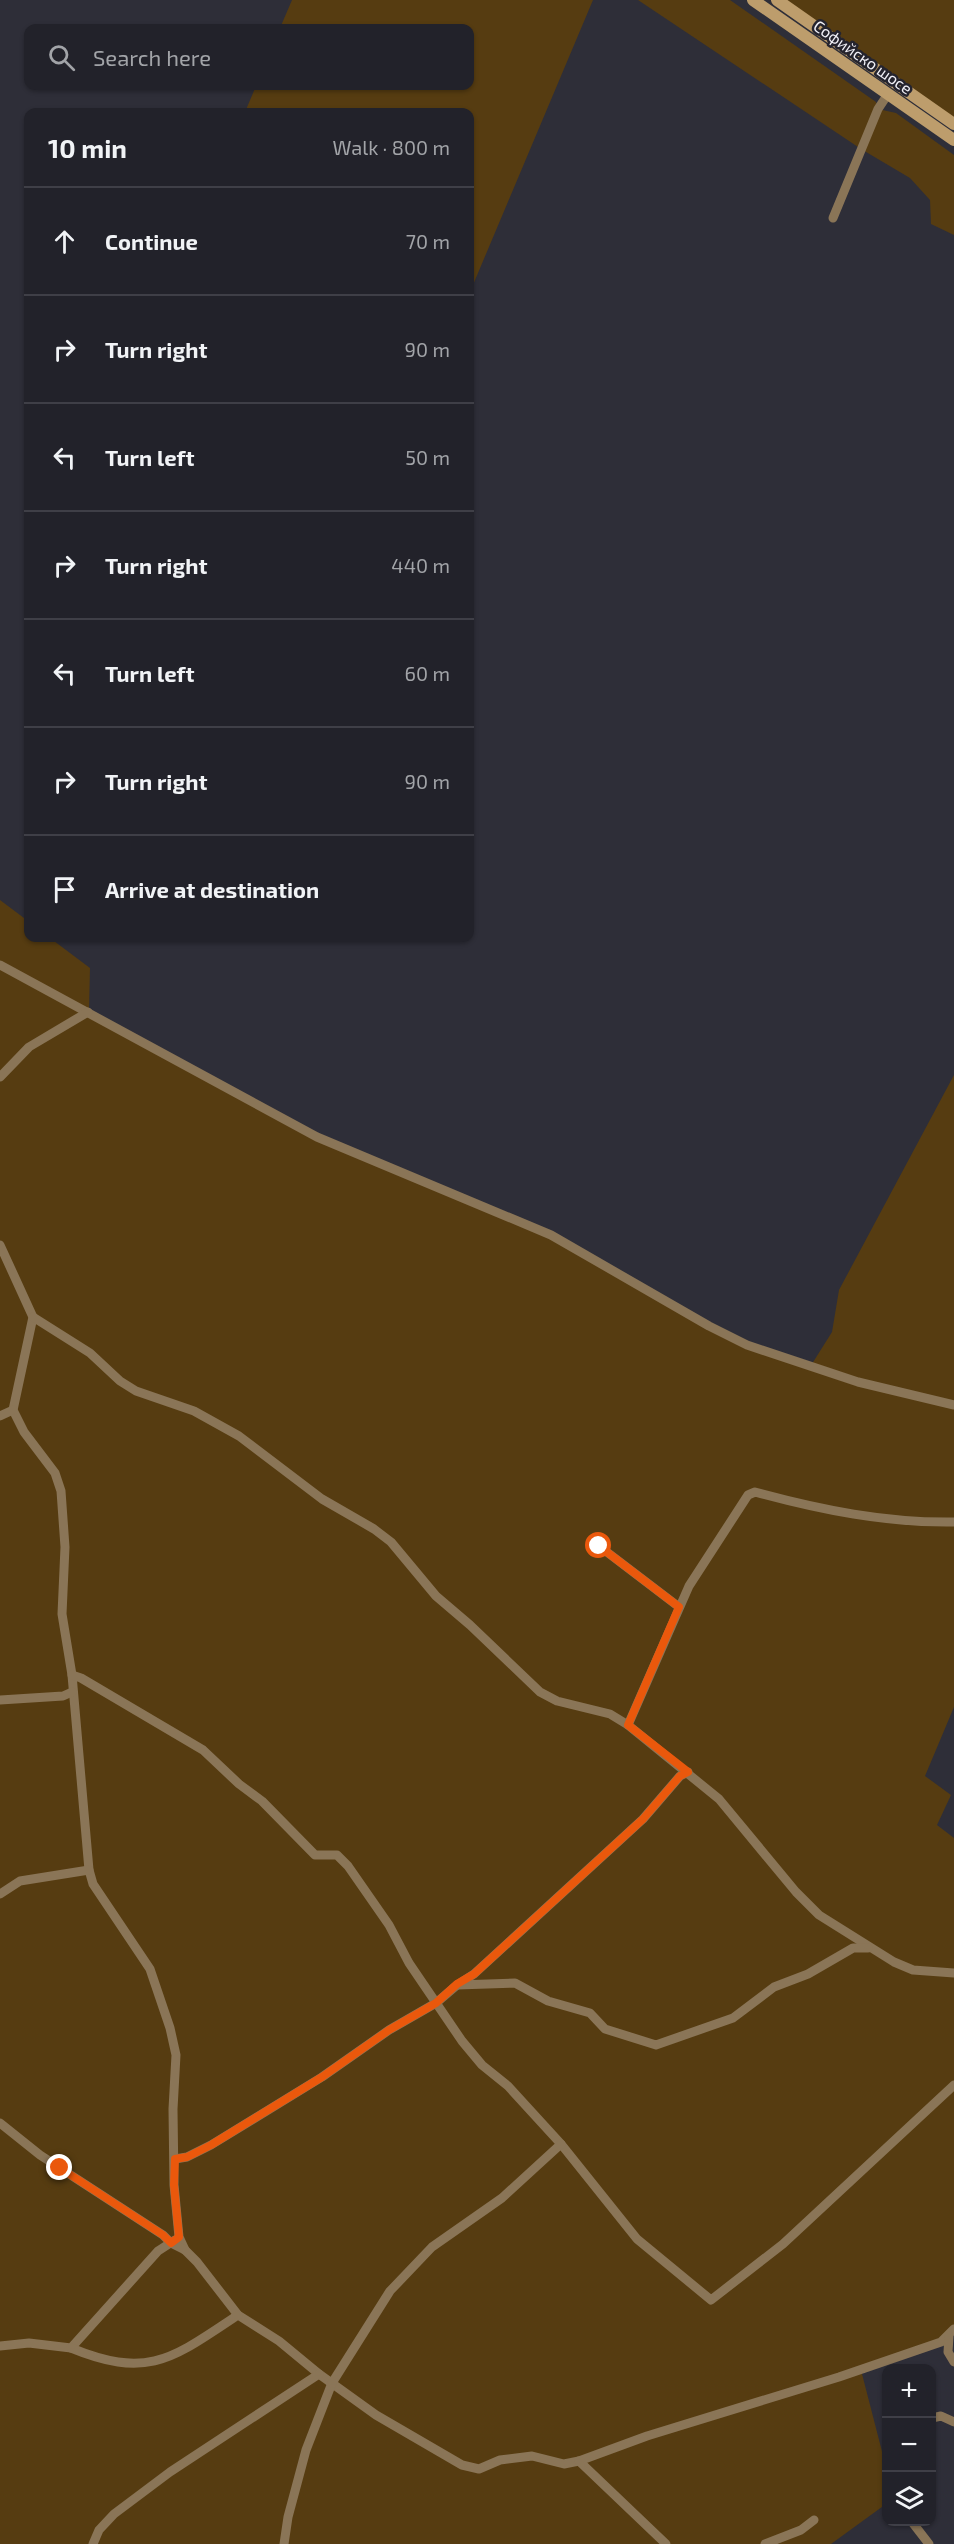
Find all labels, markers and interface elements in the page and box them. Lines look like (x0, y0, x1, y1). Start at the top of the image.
street label: Софийско шосе (810, 16, 916, 98)
search box (24, 24, 474, 90)
icon: search (45, 41, 78, 74)
text: Search here (93, 44, 211, 70)
text: 10 min (48, 132, 127, 163)
text: Walk · 800 m (333, 135, 450, 159)
icon: ahead (48, 225, 81, 258)
text: Continue (105, 228, 198, 254)
text: 70 m (406, 229, 450, 253)
icon: right (48, 333, 81, 366)
text: Turn right (105, 336, 207, 362)
text: 90 m (405, 337, 450, 361)
icon: left (48, 441, 81, 474)
text: Turn left (105, 444, 194, 470)
text: 50 m (405, 445, 450, 469)
icon: right (48, 549, 81, 582)
text: Turn right (105, 552, 207, 578)
text: 440 m (391, 553, 450, 577)
icon: left (48, 657, 81, 690)
text: Turn left (105, 660, 194, 686)
text: 60 m (405, 661, 450, 685)
icon: right (48, 765, 81, 798)
text: Turn right (105, 768, 207, 794)
text: 90 m (405, 769, 450, 793)
icon: arrive (48, 873, 81, 906)
text: Arrive at destination (105, 876, 319, 902)
route start (585, 1532, 611, 1558)
route end (46, 2154, 72, 2180)
map controls (882, 2364, 936, 2526)
button: + (882, 2364, 936, 2418)
button: − (882, 2418, 936, 2472)
button: layers (882, 2472, 936, 2526)

